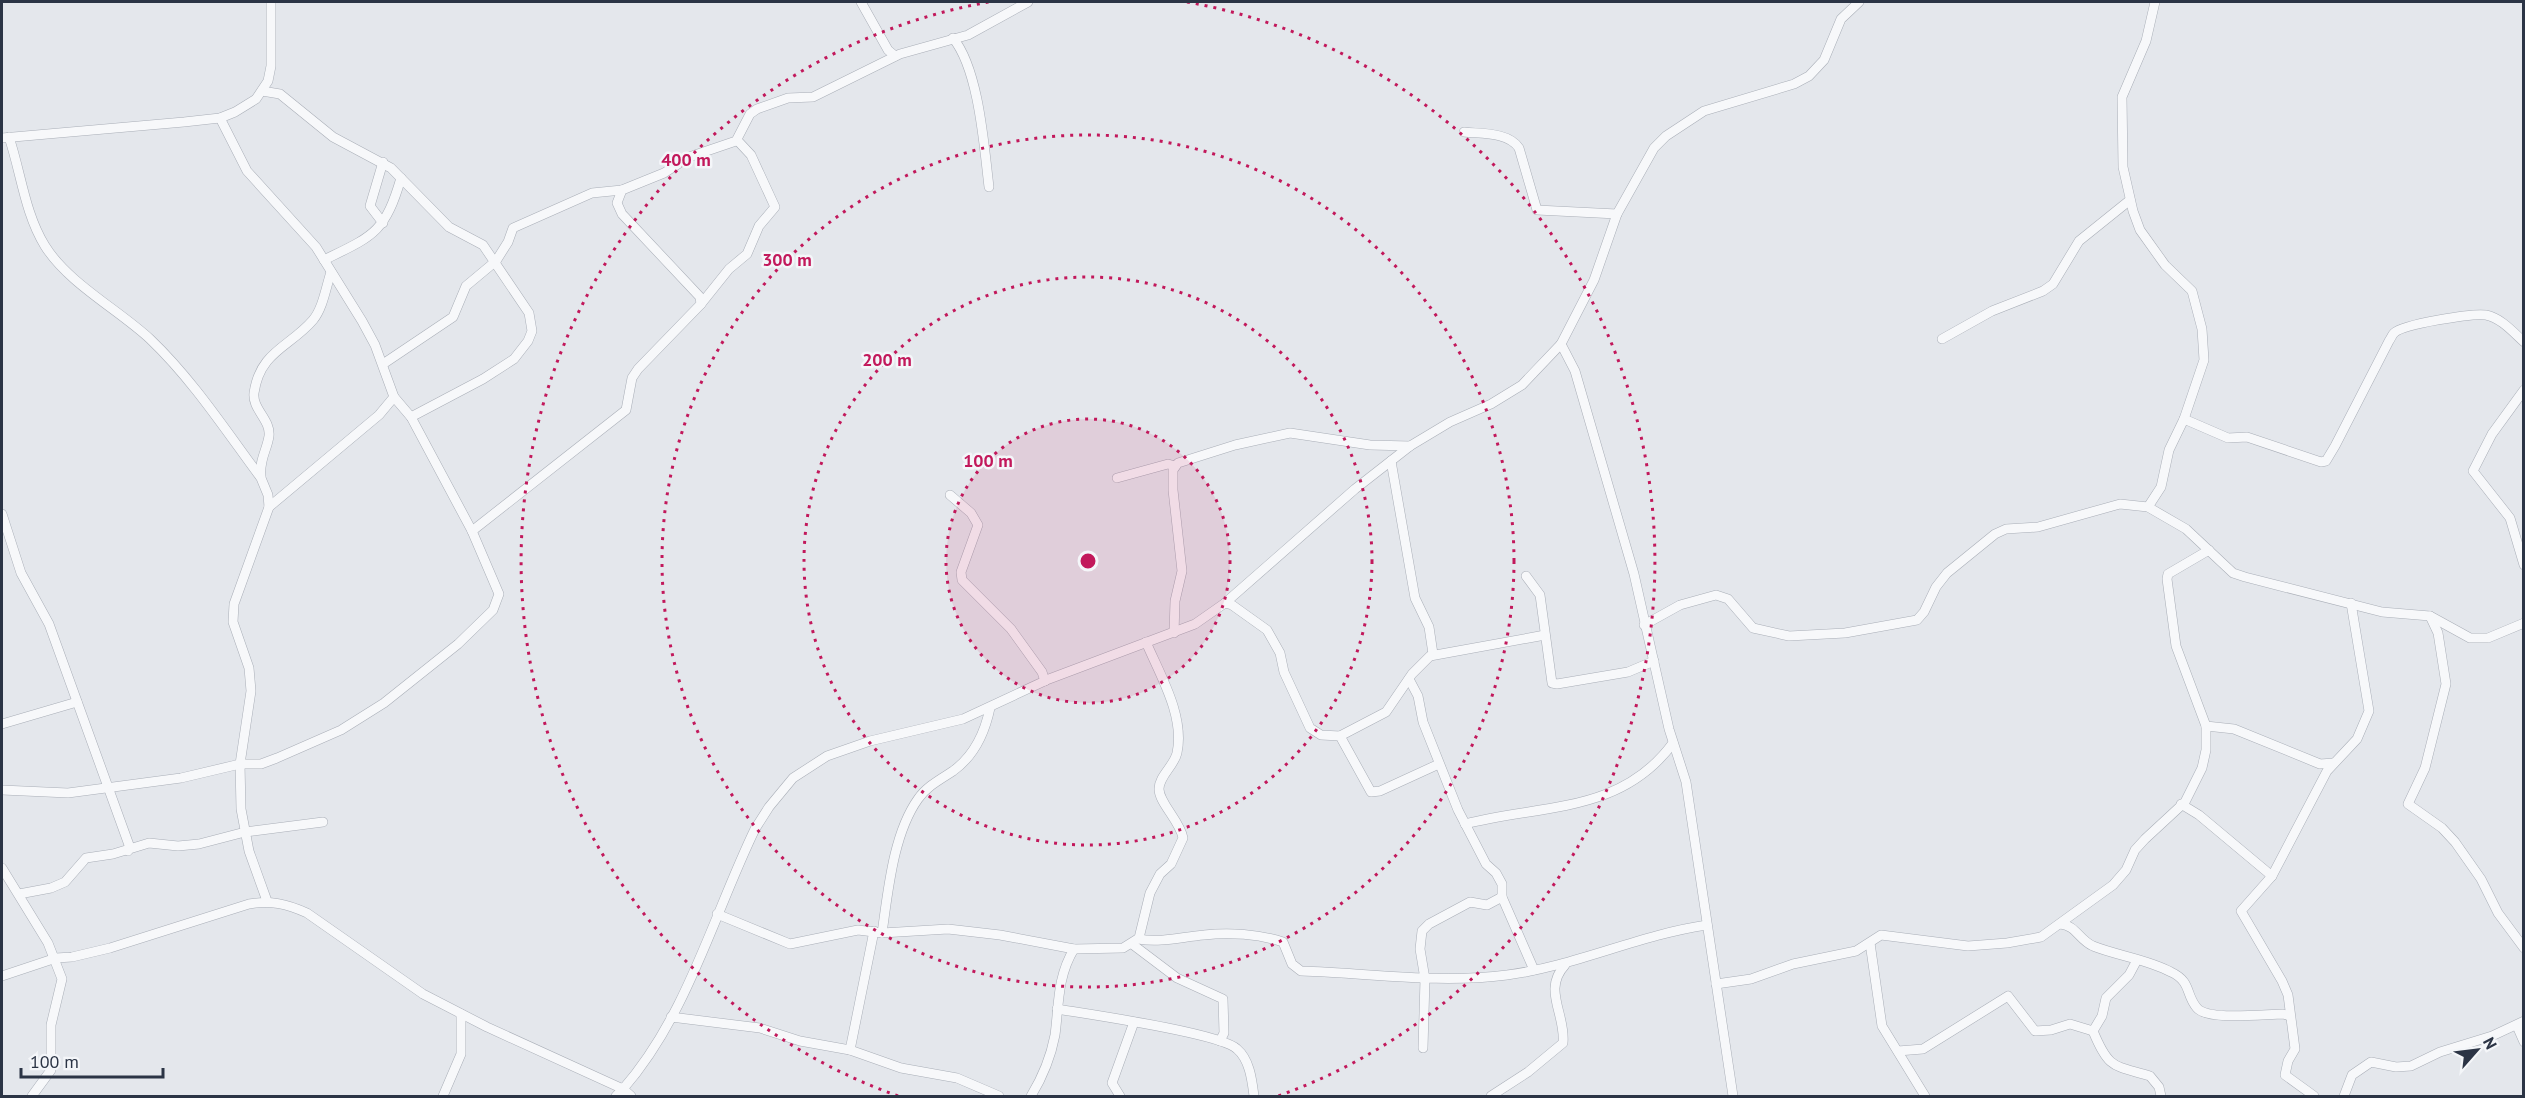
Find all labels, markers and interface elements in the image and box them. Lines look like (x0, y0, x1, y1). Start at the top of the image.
text: 400 m (661, 148, 711, 171)
text: 300 m (762, 248, 812, 271)
text: 200 m (862, 348, 912, 371)
text: 100 m (963, 449, 1013, 472)
centre of rings (1078, 551, 1098, 571)
north arrow (2447, 1020, 2507, 1080)
text: N (2479, 1034, 2502, 1052)
scale bar (21, 1041, 164, 1079)
text: 100 m (30, 1050, 79, 1073)

